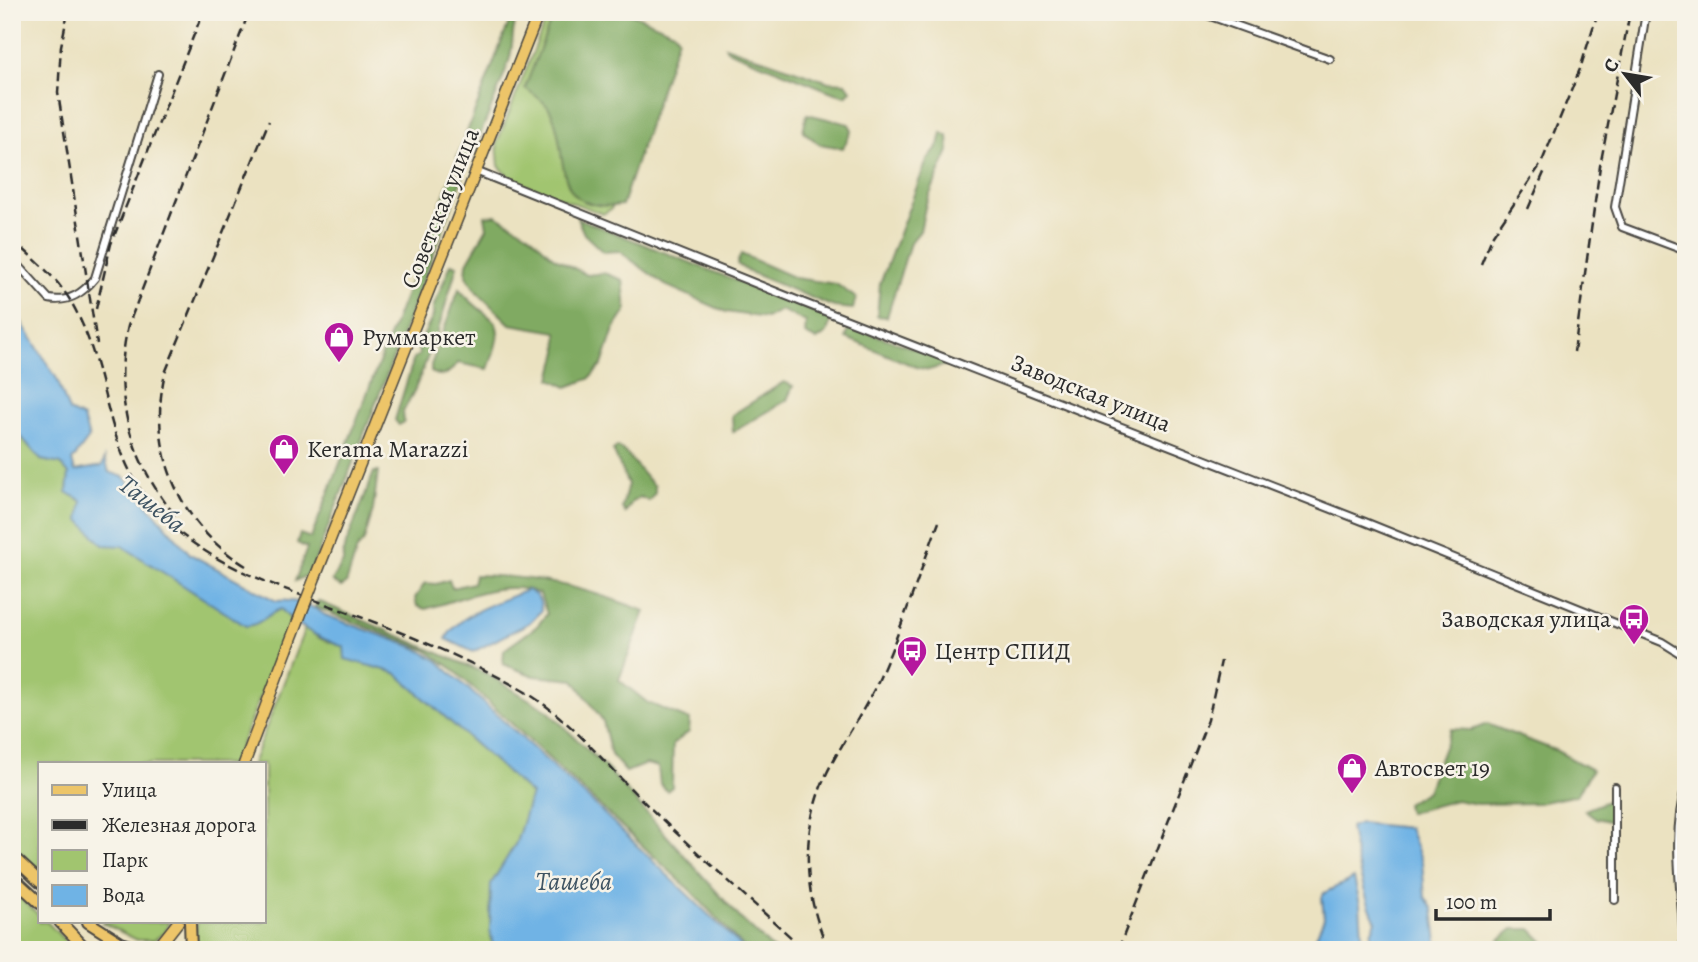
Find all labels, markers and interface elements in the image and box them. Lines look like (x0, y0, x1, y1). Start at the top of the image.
north arrow (1590, 38, 1660, 108)
text: С (1597, 54, 1625, 77)
street label: Советская улица (393, 123, 487, 293)
shop icon: Руммаркет (322, 320, 356, 364)
place label: Руммаркет (362, 321, 476, 353)
street label: Заводская улица (1006, 346, 1176, 440)
shop icon: Kerama Marazzi (267, 432, 301, 476)
place label: Kerama Marazzi (307, 433, 468, 465)
water label: Ташеба (111, 467, 193, 541)
bus stop icon: Заводская улица (1617, 602, 1651, 646)
place label: Заводская улица (1441, 603, 1611, 635)
bus stop icon: Центр СПИД (895, 634, 929, 678)
place label: Центр СПИД (935, 635, 1070, 667)
shop icon: Автосвет 19 (1335, 751, 1369, 795)
place label: Автосвет 19 (1374, 752, 1490, 784)
legend (38, 762, 266, 923)
text: Улица (102, 776, 157, 804)
text: Железная дорога (102, 811, 257, 839)
text: Парк (102, 846, 148, 874)
water label: Ташеба (536, 864, 612, 899)
scale bar (1436, 878, 1549, 922)
text: Вода (102, 881, 145, 909)
text: 100 m (1446, 888, 1497, 916)

